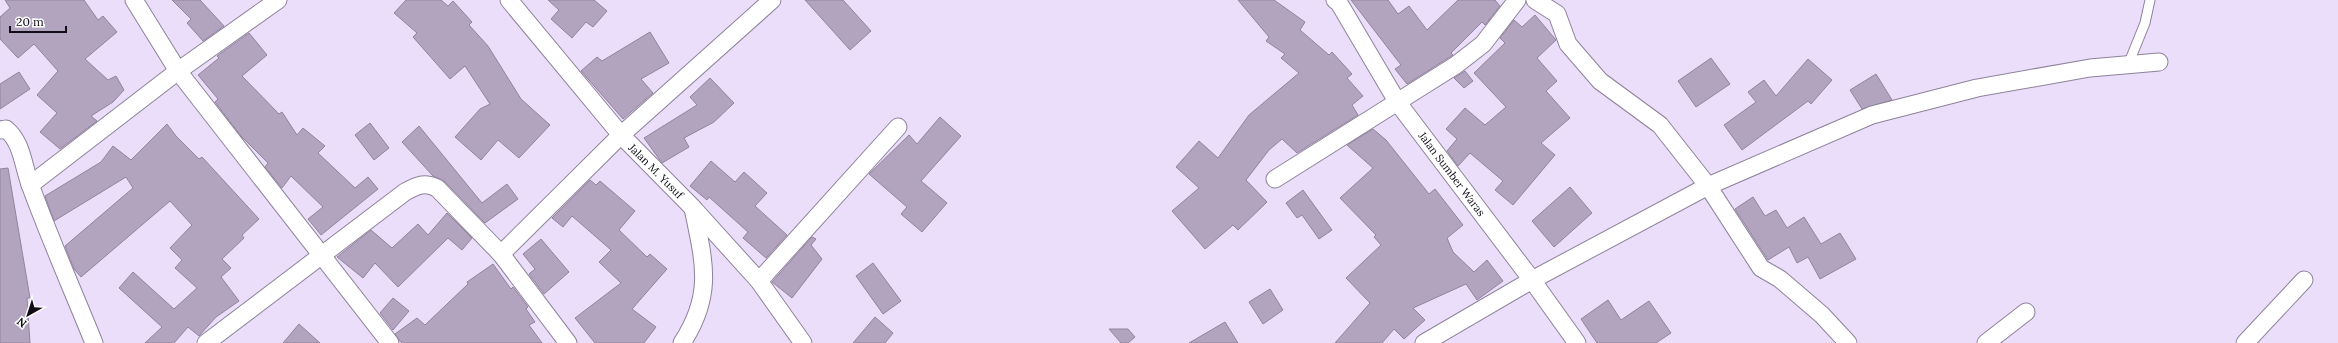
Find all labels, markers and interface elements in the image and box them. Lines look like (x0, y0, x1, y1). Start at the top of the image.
scale bar (10, 8, 66, 34)
text: 20 m (16, 14, 44, 29)
street label: Jalan Sumber Waras (1415, 128, 1488, 219)
street label: Jalan M. Yusuf (625, 140, 687, 202)
north arrow (8, 295, 48, 335)
text: N (14, 314, 29, 331)

